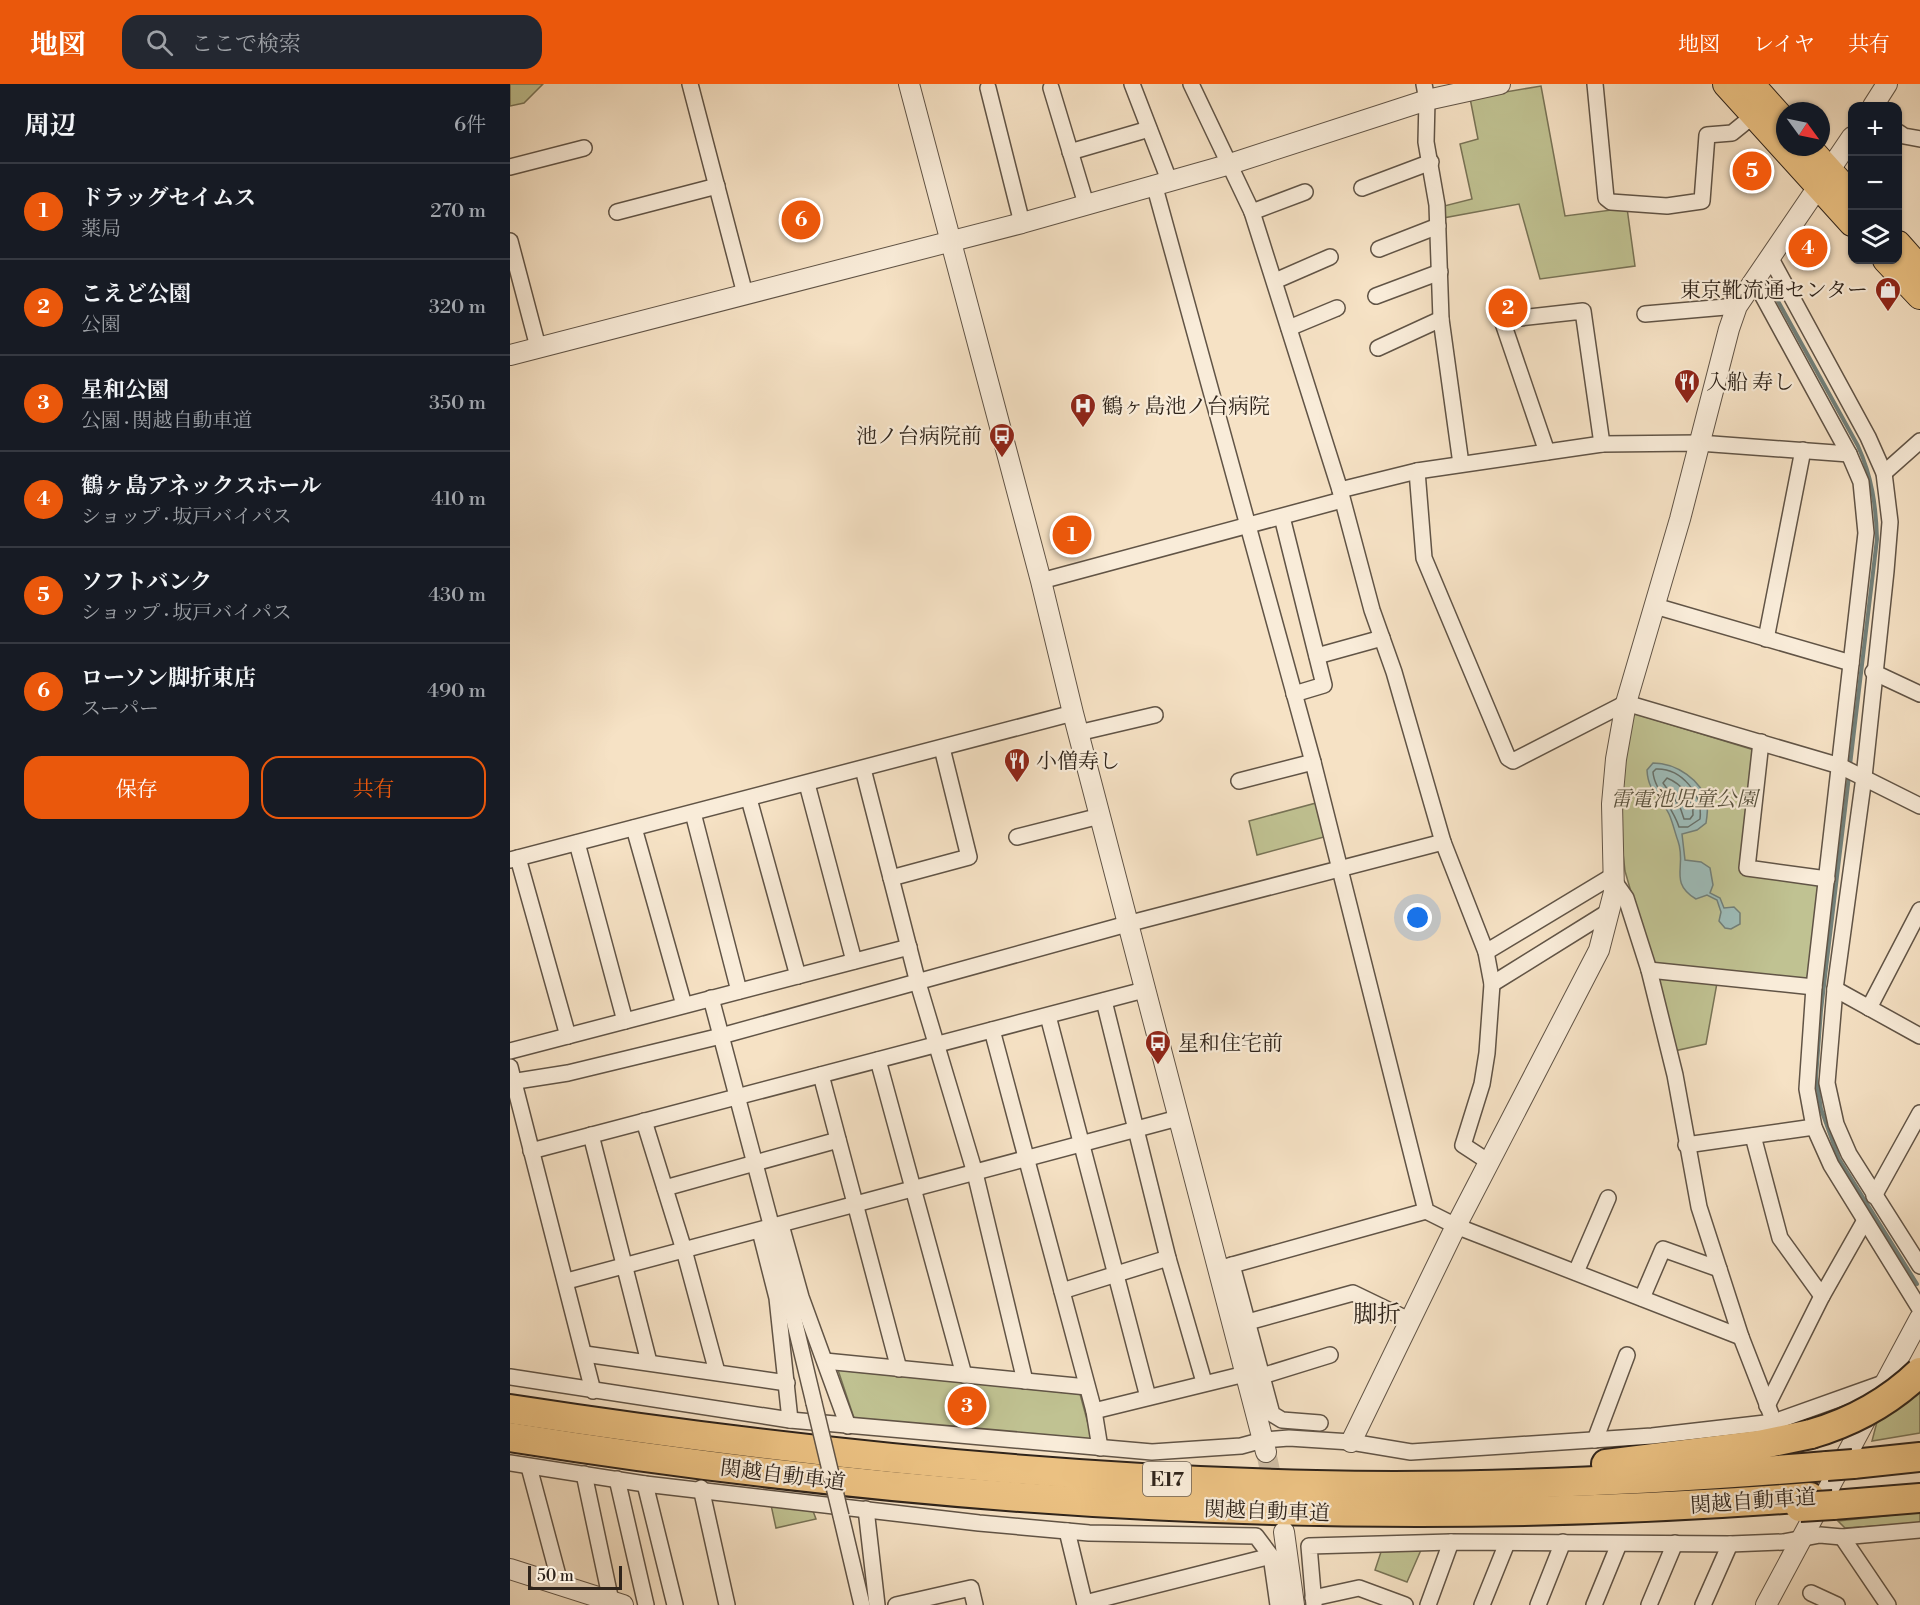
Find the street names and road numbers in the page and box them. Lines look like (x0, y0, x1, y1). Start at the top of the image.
street label: 関越自動車道 (719, 1455, 847, 1497)
road number: E17 (1143, 1462, 1191, 1496)
street label: 関越自動車道 (1689, 1485, 1817, 1519)
street label: 関越自動車道 (1204, 1497, 1330, 1527)

